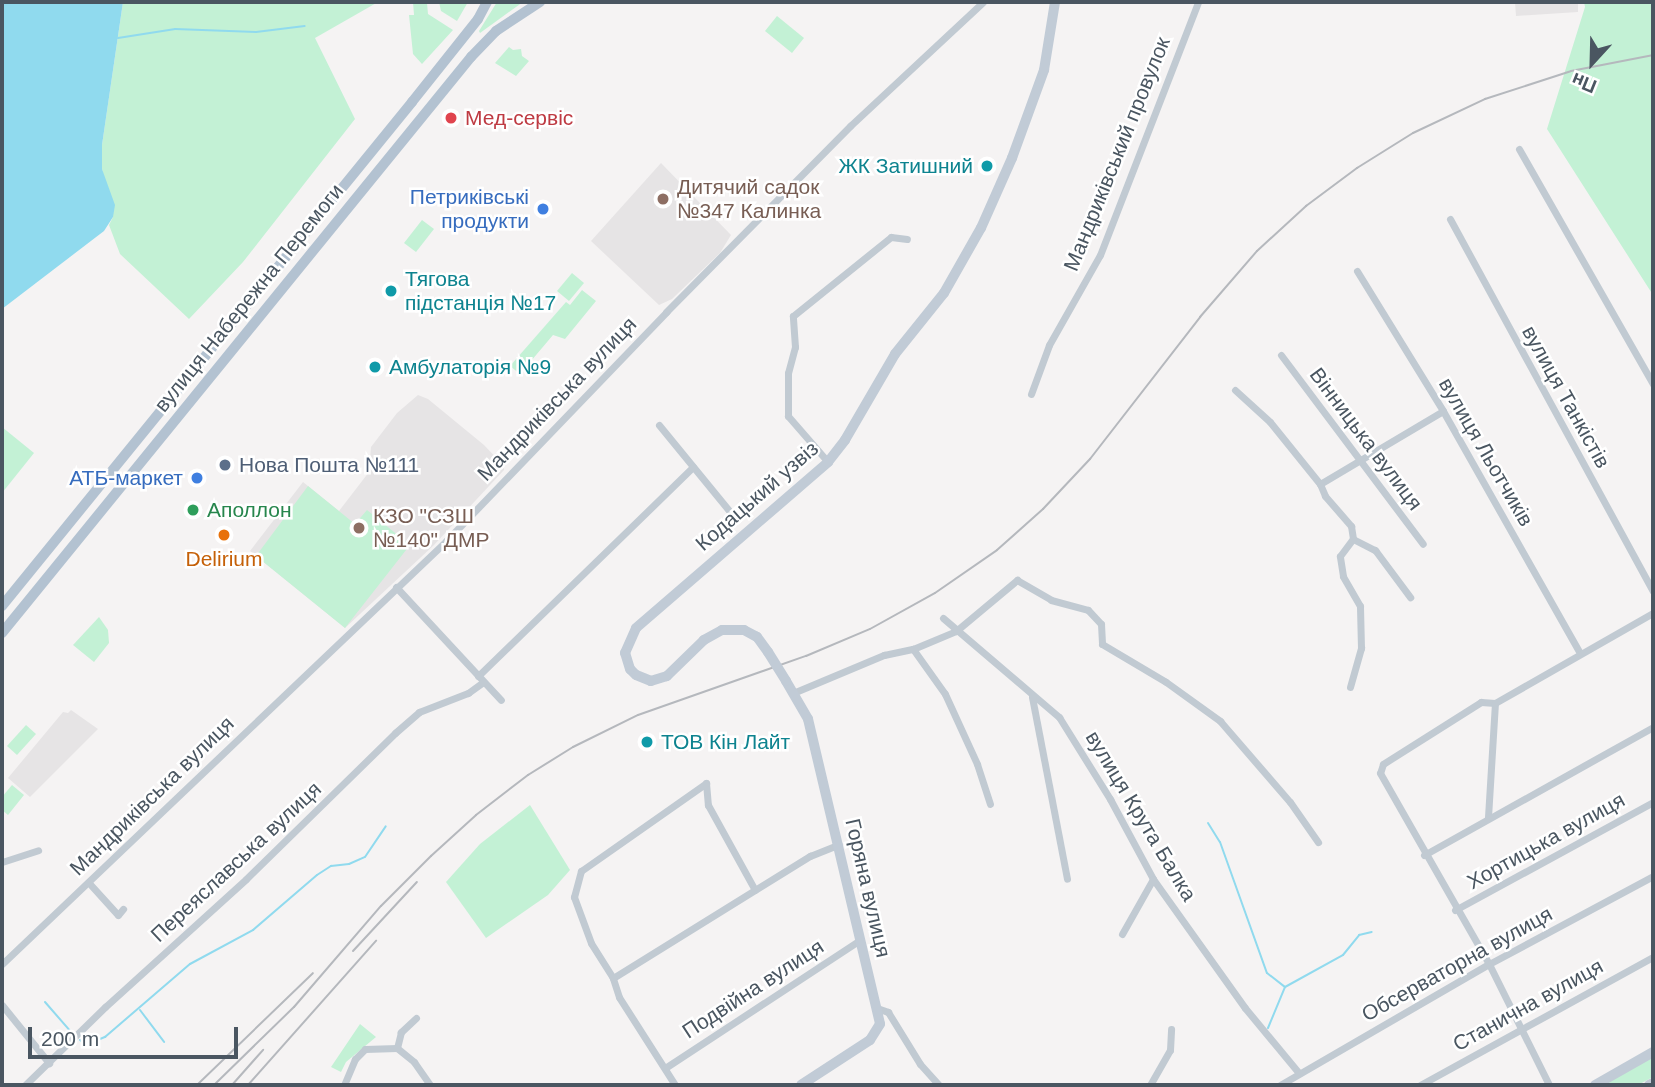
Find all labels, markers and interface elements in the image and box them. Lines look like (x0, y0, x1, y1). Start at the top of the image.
north arrow (1557, 28, 1627, 98)
street label: Мандриківський провулок (1058, 33, 1176, 275)
text: Пн (1568, 68, 1600, 97)
place label: Мед-сервіс (465, 105, 573, 131)
marker: Мед-сервіс (443, 110, 459, 126)
place label: ЖК Затишний (838, 153, 973, 179)
marker: ЖК Затишний (979, 158, 995, 174)
place label: Дитячий садок №347 Калинка (677, 174, 821, 224)
street label: вулиця Набережна Перемоги (149, 179, 349, 417)
place label: Петриківські продукти (410, 184, 529, 234)
marker: Дитячий садок №347 Калинка (655, 191, 671, 207)
marker: Петриківські продукти (535, 201, 551, 217)
place label: Тягова пiдстанцiя №17 (405, 266, 556, 316)
marker: Тягова пiдстанцiя №17 (383, 283, 399, 299)
street label: Мандриківська вулиця (472, 312, 642, 486)
street label: вулиця Танкістів (1516, 321, 1616, 473)
place label: Амбулаторія №9 (389, 354, 551, 380)
marker: Амбулаторія №9 (367, 359, 383, 375)
street label: Вінницька вулиця (1304, 363, 1428, 515)
street label: вулиця Льотчиків (1433, 373, 1539, 531)
street label: Кодацький узвіз (690, 436, 824, 556)
place label: Нова Пошта №111 (239, 452, 419, 478)
marker: Нова Пошта №111 (217, 457, 233, 473)
place label: АТБ-маркет (69, 465, 183, 491)
marker: АТБ-маркет (189, 470, 205, 486)
place label: Аполлон (207, 497, 292, 523)
marker: Аполлон (185, 502, 201, 518)
place label: КЗО "СЗШ №140" ДМР (373, 503, 490, 553)
marker: КЗО "СЗШ №140" ДМР (351, 520, 367, 536)
marker: Delirium (216, 527, 232, 543)
place label: Delirium (185, 546, 263, 572)
street label: Мандриківська вулиця (65, 711, 239, 881)
street label: вулиця Крута Балка (1080, 726, 1202, 906)
place label: ТОВ Кін Лайт (661, 729, 790, 755)
marker: ТОВ Кін Лайт (639, 734, 655, 750)
street label: Переяславська вулиця (146, 777, 326, 947)
street label: Хортицька вулиця (1463, 787, 1629, 895)
street label: Горяна вулиця (840, 816, 896, 960)
street label: Обсерваторна вулиця (1357, 901, 1557, 1027)
street label: Подвійна вулиця (678, 934, 828, 1044)
street label: Станична вулиця (1449, 953, 1607, 1057)
scale bar (32, 1014, 242, 1058)
text: 200 m (41, 1027, 99, 1050)

